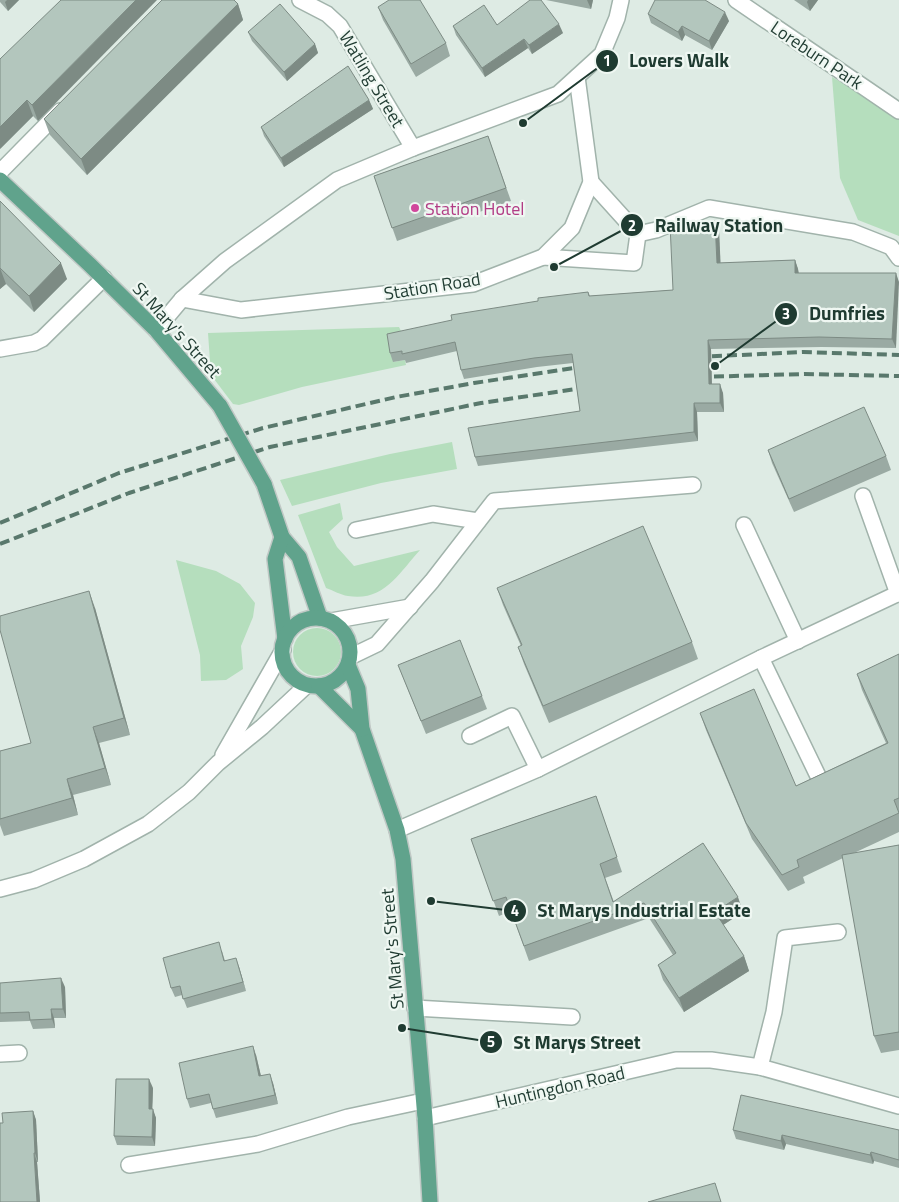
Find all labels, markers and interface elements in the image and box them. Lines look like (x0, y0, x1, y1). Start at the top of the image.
street label: Loreburn Park (765, 14, 869, 96)
street label: Watling Street (333, 26, 412, 133)
callout: Lovers Walk (594, 44, 739, 78)
text: Lovers Walk (629, 45, 729, 74)
text: 1 (603, 49, 611, 72)
place label: Station Hotel (425, 195, 524, 222)
marker: Station Hotel (409, 202, 421, 214)
callout: Railway Station (619, 208, 793, 242)
text: Railway Station (655, 210, 783, 239)
text: 2 (628, 214, 636, 237)
street label: Station Road (382, 265, 482, 307)
street label: St Mary's Street (126, 276, 228, 385)
callout: Dumfries (774, 297, 895, 331)
text: Dumfries (809, 298, 885, 327)
text: 3 (782, 302, 790, 325)
street label: St Mary's Street (373, 887, 411, 1011)
callout: St Marys Industrial Estate (502, 894, 761, 928)
text: St Marys Industrial Estate (537, 895, 751, 924)
text: 4 (511, 899, 519, 922)
callout: St Marys Street (479, 1025, 651, 1059)
text: St Marys Street (513, 1027, 641, 1056)
text: 5 (487, 1030, 495, 1053)
street label: Huntingdon Road (493, 1059, 627, 1115)

